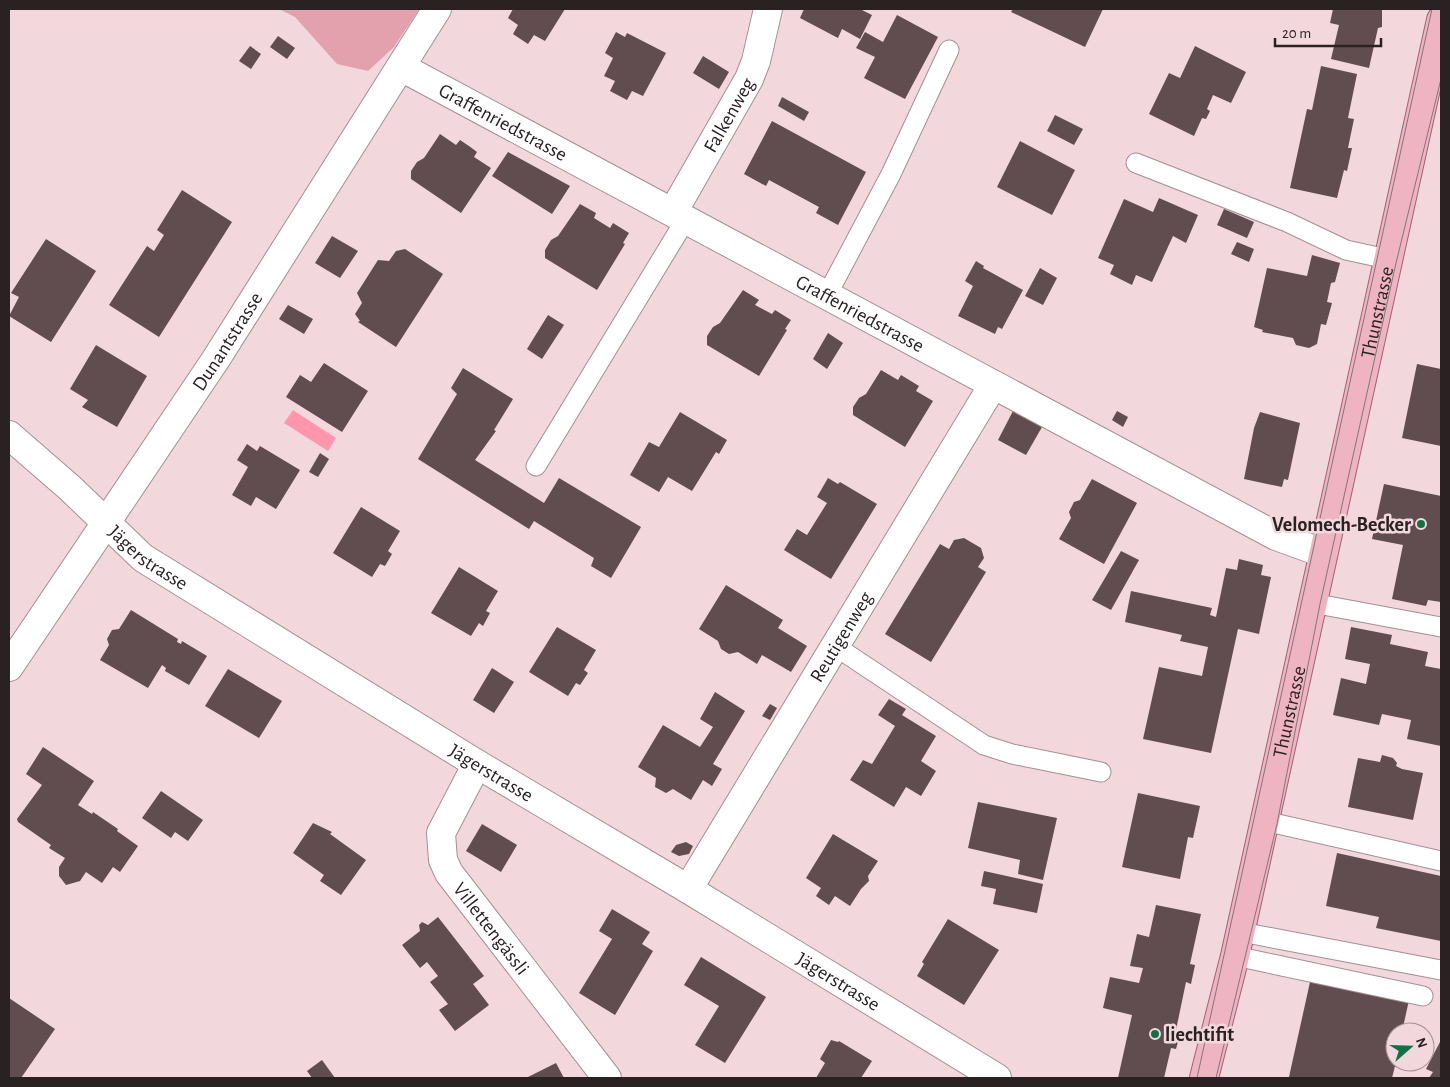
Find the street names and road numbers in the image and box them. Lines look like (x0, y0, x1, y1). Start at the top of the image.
street label: Falkenweg (700, 74, 759, 156)
street label: Graffenriedstrasse (435, 80, 570, 165)
street label: Thunstrasse (1358, 265, 1397, 360)
street label: Graffenriedstrasse (792, 272, 927, 356)
street label: Dunantstrasse (189, 289, 266, 394)
street label: Jägerstrasse (104, 522, 191, 594)
street label: Reutigenweg (807, 588, 877, 686)
street label: Thunstrasse (1270, 664, 1310, 760)
street label: Jägerstrasse (445, 740, 536, 806)
street label: Villettengässli (449, 879, 533, 979)
street label: Jägerstrasse (793, 949, 883, 1015)

